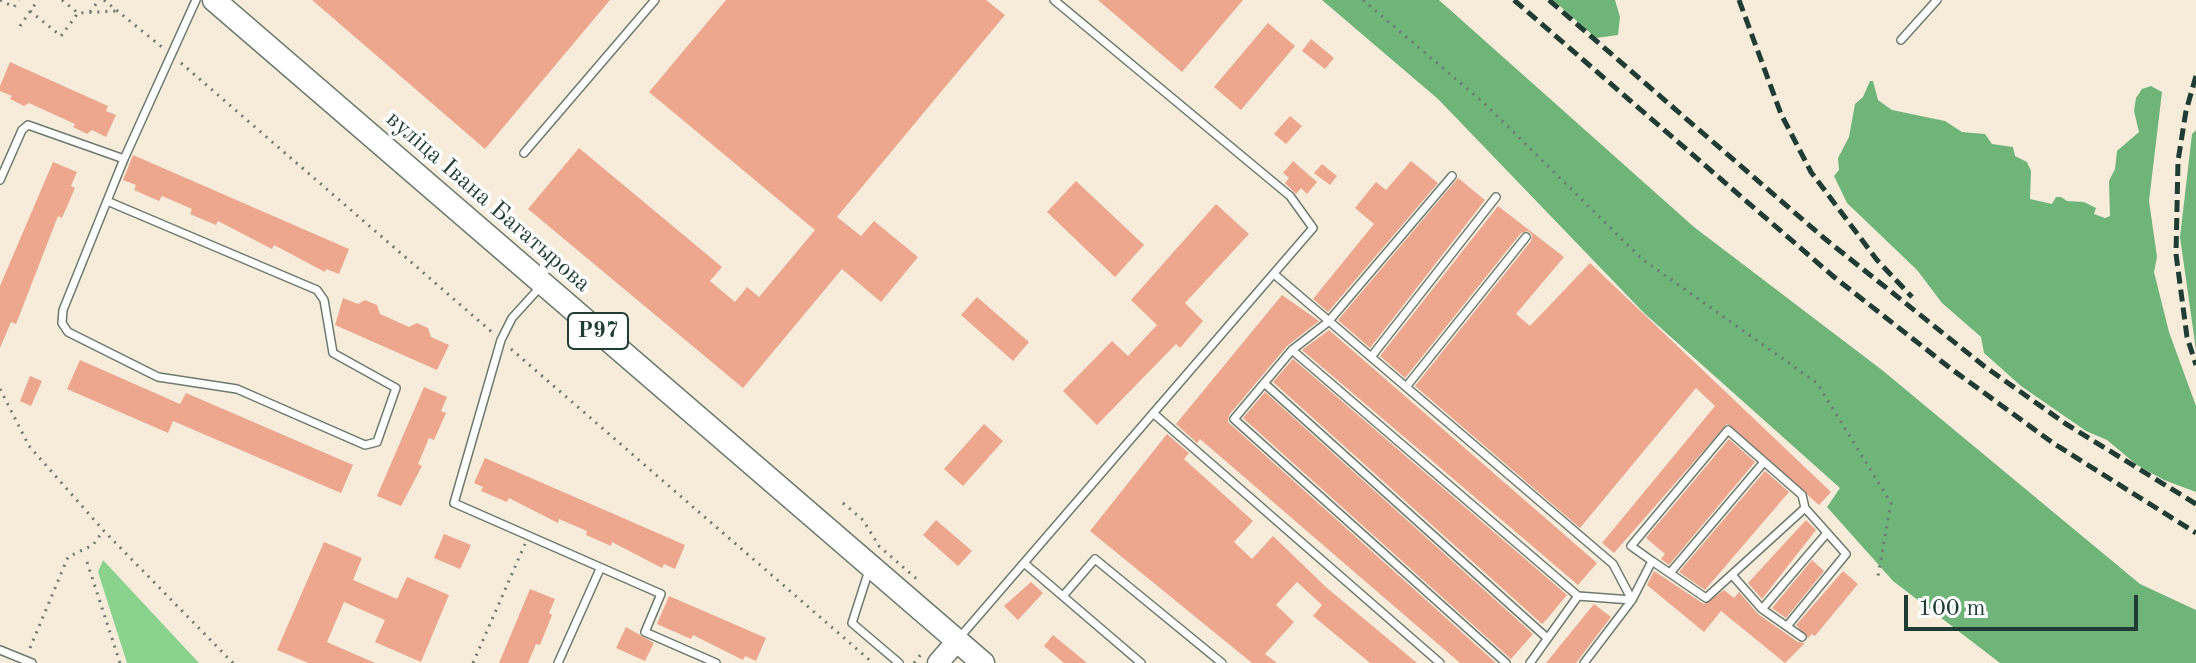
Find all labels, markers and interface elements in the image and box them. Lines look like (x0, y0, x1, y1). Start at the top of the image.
street label: вуліца Івана Багатырова (380, 105, 596, 299)
road number: Р97 (568, 313, 628, 349)
scale bar (1908, 579, 2142, 629)
text: 100 m (1918, 597, 1986, 621)

